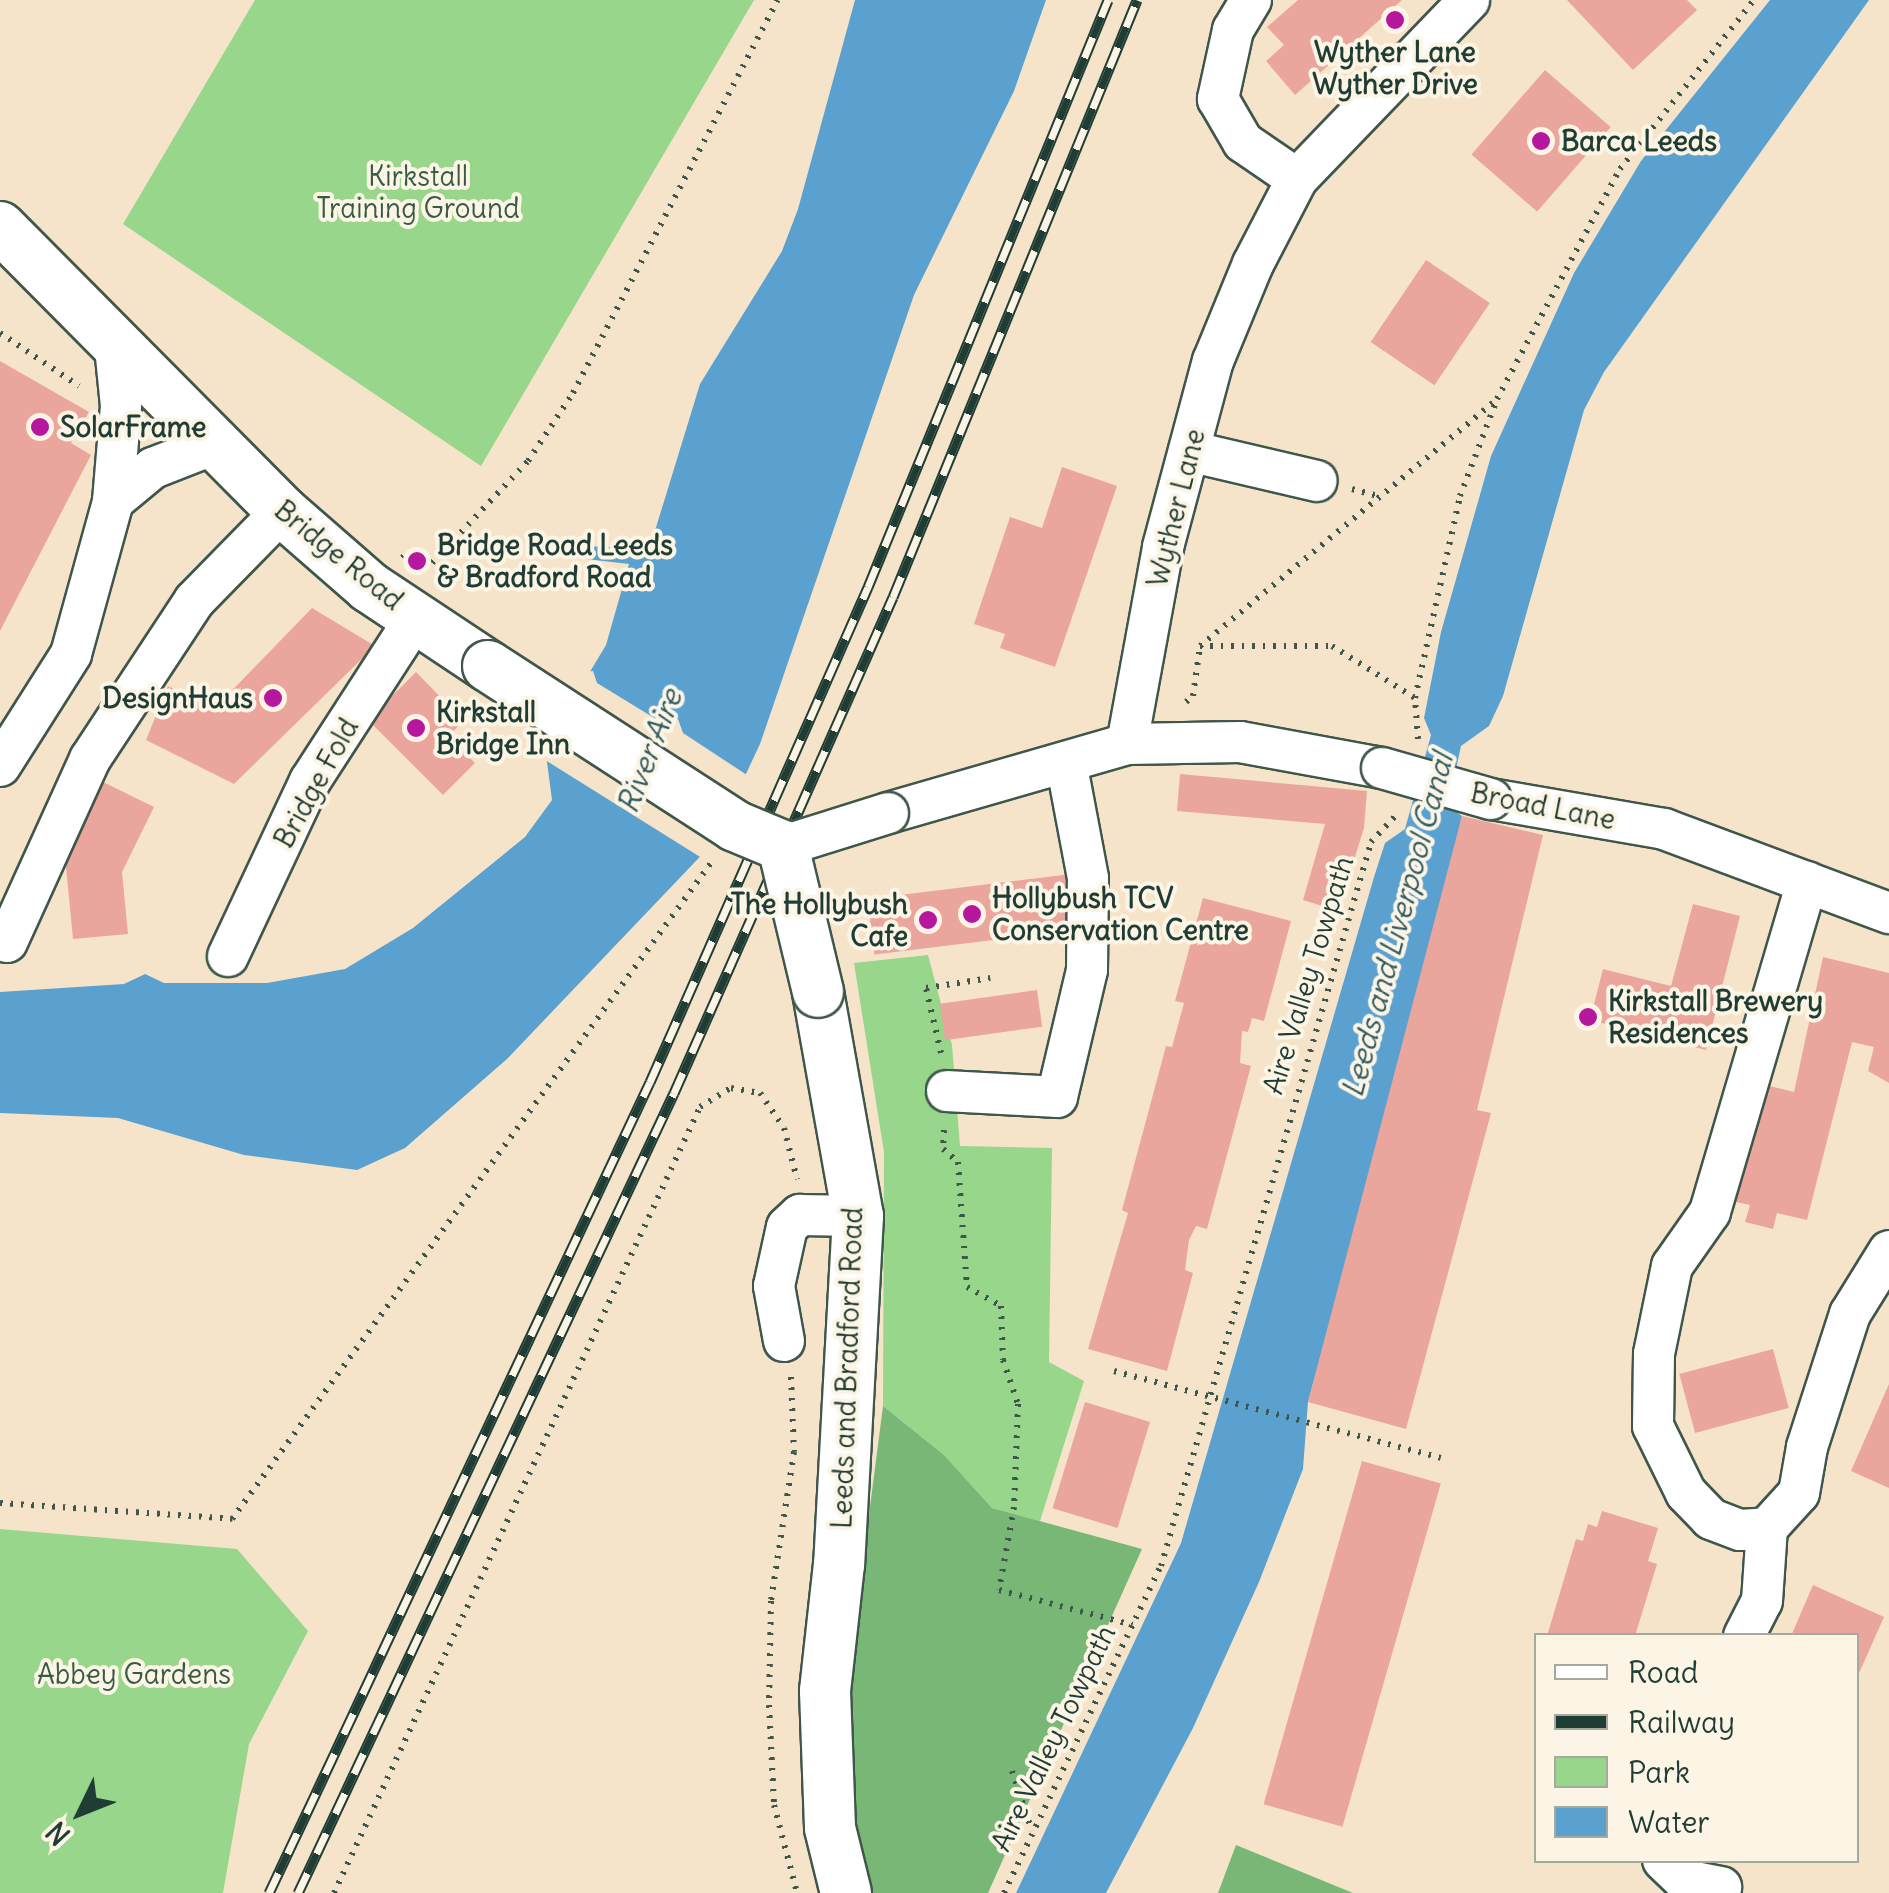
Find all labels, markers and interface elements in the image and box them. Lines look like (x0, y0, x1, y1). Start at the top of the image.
marker: Wyther Lane Wyther Drive (1384, 9, 1406, 31)
place label: Wyther Lane Wyther Drive (1312, 35, 1478, 101)
place label: Barca Leeds (1561, 124, 1717, 158)
marker: Barca Leeds (1530, 130, 1552, 152)
park label: Kirkstall Training Ground (316, 159, 520, 225)
place label: SolarFrame (60, 410, 206, 444)
marker: SolarFrame (29, 416, 51, 438)
street label: Wyther Lane (1140, 425, 1212, 591)
street label: Bridge Road (268, 493, 410, 617)
place label: Bridge Road Leeds & Bradford Road (437, 528, 673, 594)
marker: Bridge Road Leeds & Bradford Road (406, 550, 428, 572)
place label: DesignHaus (102, 681, 253, 715)
water label: River Aire (609, 684, 689, 818)
marker: DesignHaus (262, 687, 284, 709)
place label: Kirkstall Bridge Inn (436, 695, 570, 761)
street label: Bridge Fold (267, 712, 365, 854)
marker: Kirkstall Bridge Inn (405, 717, 427, 739)
water label: Leeds and Liverpool Canal (1334, 749, 1460, 1101)
street label: Broad Lane (1468, 776, 1618, 836)
street label: Aire Valley Towpath (1256, 852, 1360, 1098)
place label: Hollybush TCV Conservation Centre (992, 881, 1249, 947)
place label: The Hollybush Cafe (730, 887, 908, 953)
marker: Hollybush TCV Conservation Centre (961, 903, 983, 925)
marker: The Hollybush Cafe (917, 909, 939, 931)
place label: Kirkstall Brewery Residences (1608, 984, 1823, 1050)
marker: Kirkstall Brewery Residences (1577, 1006, 1599, 1028)
street label: Leeds and Bradford Road (825, 1207, 869, 1529)
street label: Aire Valley Towpath (984, 1620, 1122, 1856)
legend (1534, 1633, 1859, 1863)
text: Road (1628, 1653, 1698, 1691)
park label: Abbey Gardens (37, 1657, 231, 1691)
text: Railway (1628, 1703, 1735, 1741)
text: Park (1628, 1753, 1690, 1791)
north arrow (30, 1763, 130, 1863)
text: Water (1628, 1803, 1710, 1841)
text: N (38, 1814, 78, 1853)

